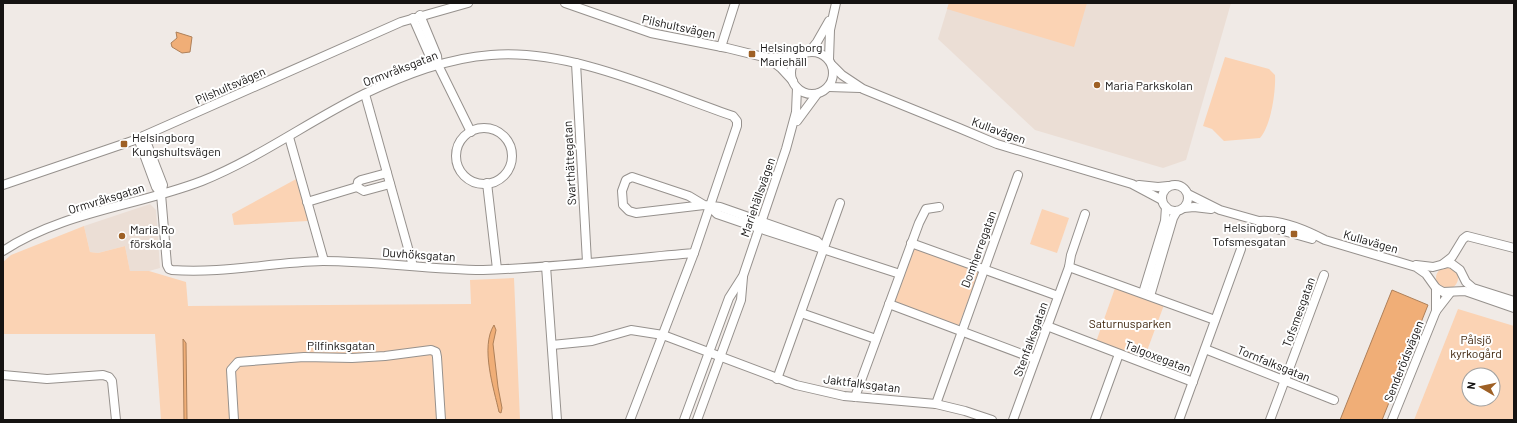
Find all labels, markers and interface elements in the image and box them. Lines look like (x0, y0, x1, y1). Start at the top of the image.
street label: Pilshultsvägen (641, 11, 717, 41)
place label: Helsingborg Mariehäll (760, 40, 822, 68)
street label: Ormvråksgatan (361, 47, 439, 89)
marker: Helsingborg Mariehäll (747, 49, 757, 59)
street label: Pilshultsvägen (193, 63, 267, 107)
place label: Maria Parkskolan (1105, 78, 1193, 92)
marker: Maria Parkskolan (1092, 80, 1102, 90)
street label: Kullavägen (970, 114, 1028, 146)
street label: Svarthättegatan (560, 120, 578, 206)
place label: Helsingborg Kungshultsvägen (132, 130, 221, 158)
marker: Helsingborg Kungshultsvägen (119, 139, 129, 149)
street label: Mariehällsvägen (737, 155, 777, 239)
street label: Ormvråksgatan (66, 180, 146, 216)
street label: Domherregatan (958, 208, 998, 290)
place label: Helsingborg Tofsmesgatan (1212, 220, 1286, 248)
place label: Maria Ro förskola (130, 222, 175, 250)
street label: Kullavägen (1342, 227, 1400, 255)
marker: Helsingborg Tofsmesgatan (1289, 229, 1299, 239)
marker: Maria Ro förskola (117, 231, 127, 241)
street label: Duvhöksgatan (382, 244, 456, 264)
street label: Tofsmesgatan (1279, 275, 1317, 349)
street label: Stenfalksgatan (1010, 300, 1050, 378)
park label: Saturnusparken (1089, 316, 1171, 330)
street label: Senderödsvägen (1380, 318, 1426, 404)
park label: Pålsjö kyrkogård (1450, 332, 1502, 360)
street label: Talgoxegatan (1123, 337, 1193, 375)
street label: Pilfinksgatan (307, 338, 375, 352)
street label: Tornfalksgatan (1235, 342, 1313, 384)
north arrow (1461, 367, 1501, 407)
street label: Jaktfalksgatan (823, 371, 901, 395)
text: N (1464, 381, 1478, 390)

